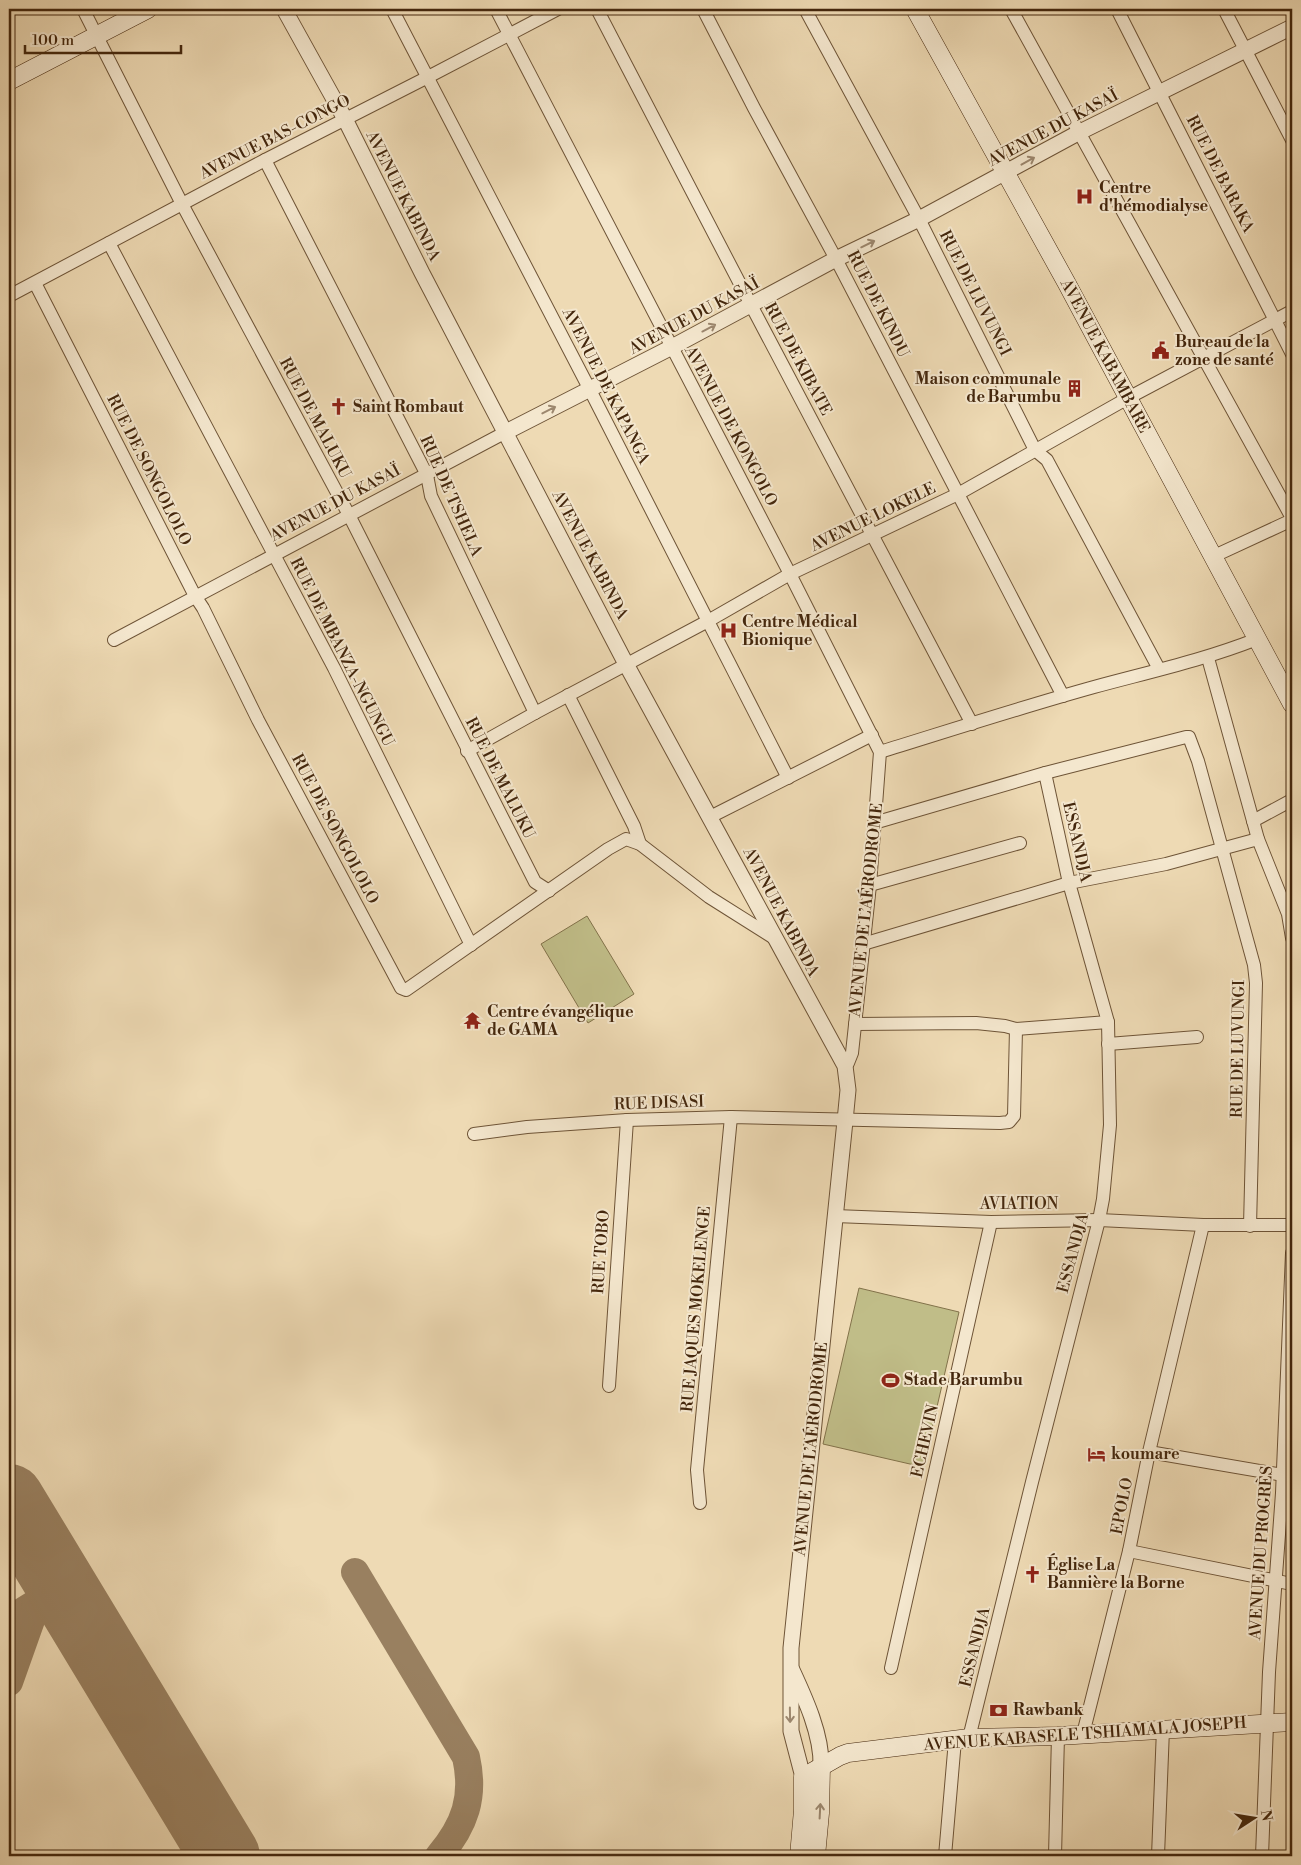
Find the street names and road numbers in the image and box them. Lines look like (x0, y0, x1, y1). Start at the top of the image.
street label: AVENUE DU KASAÏ (983, 84, 1122, 171)
street label: AVENUE BAS-CONGO (195, 90, 354, 184)
street label: RUE DE BARAKA (1182, 112, 1259, 237)
street label: AVENUE KABINDA (361, 127, 445, 265)
street label: RUE DE LUVUNGI (935, 227, 1015, 359)
street label: RUE DE KINDU (843, 247, 914, 361)
street label: AVENUE DU KASAÏ (624, 272, 763, 359)
street label: AVENUE KABAMBARE (1055, 275, 1154, 436)
street label: RUE DE KIBATE (760, 299, 836, 419)
street label: AVENUE DE KAPANGA (557, 304, 655, 468)
street label: AVENUE DE KONGOLO (680, 341, 782, 510)
street label: RUE DE MALUKU (275, 354, 355, 482)
street label: RUE DE SONGOLOLO (102, 391, 196, 549)
street label: RUE DE TSHELA (415, 432, 487, 560)
street label: AVENUE DU KASAÏ (265, 459, 404, 546)
street label: AVENUE LOKELE (806, 478, 939, 556)
street label: AVENUE KABINDA (547, 486, 633, 624)
street label: RUE DE MBANZA-NGUNGU (286, 554, 398, 750)
street label: RUE DE MALUKU (461, 714, 539, 842)
street label: RUE DE SONGOLOLO (287, 751, 383, 907)
street label: ESSANDJA (1058, 800, 1096, 885)
street label: AVENUE DE L’AÉRODROME (843, 802, 887, 1019)
street label: AVENUE KABINDA (738, 843, 824, 981)
street label: RUE DE LUVUNGI (1227, 980, 1249, 1118)
street label: RUE DISASI (613, 1091, 705, 1115)
street label: AVIATION (979, 1194, 1058, 1214)
street label: RUE JAQUES MOKELENGE (677, 1205, 715, 1413)
street label: RUE TOBO (588, 1209, 614, 1295)
street label: ESSANDJA (1053, 1210, 1094, 1295)
street label: AVENUE DE L’AÉRODROME (788, 1341, 832, 1558)
street label: ECHEVIN (907, 1402, 943, 1480)
street label: AVENUE DU PROGRÈS (1243, 1465, 1277, 1642)
street label: EPOLO (1107, 1476, 1137, 1536)
street label: ESSANDJA (955, 1604, 995, 1689)
street label: AVENUE KABASELE TSHIAMALA JOSEPH (922, 1713, 1247, 1755)

